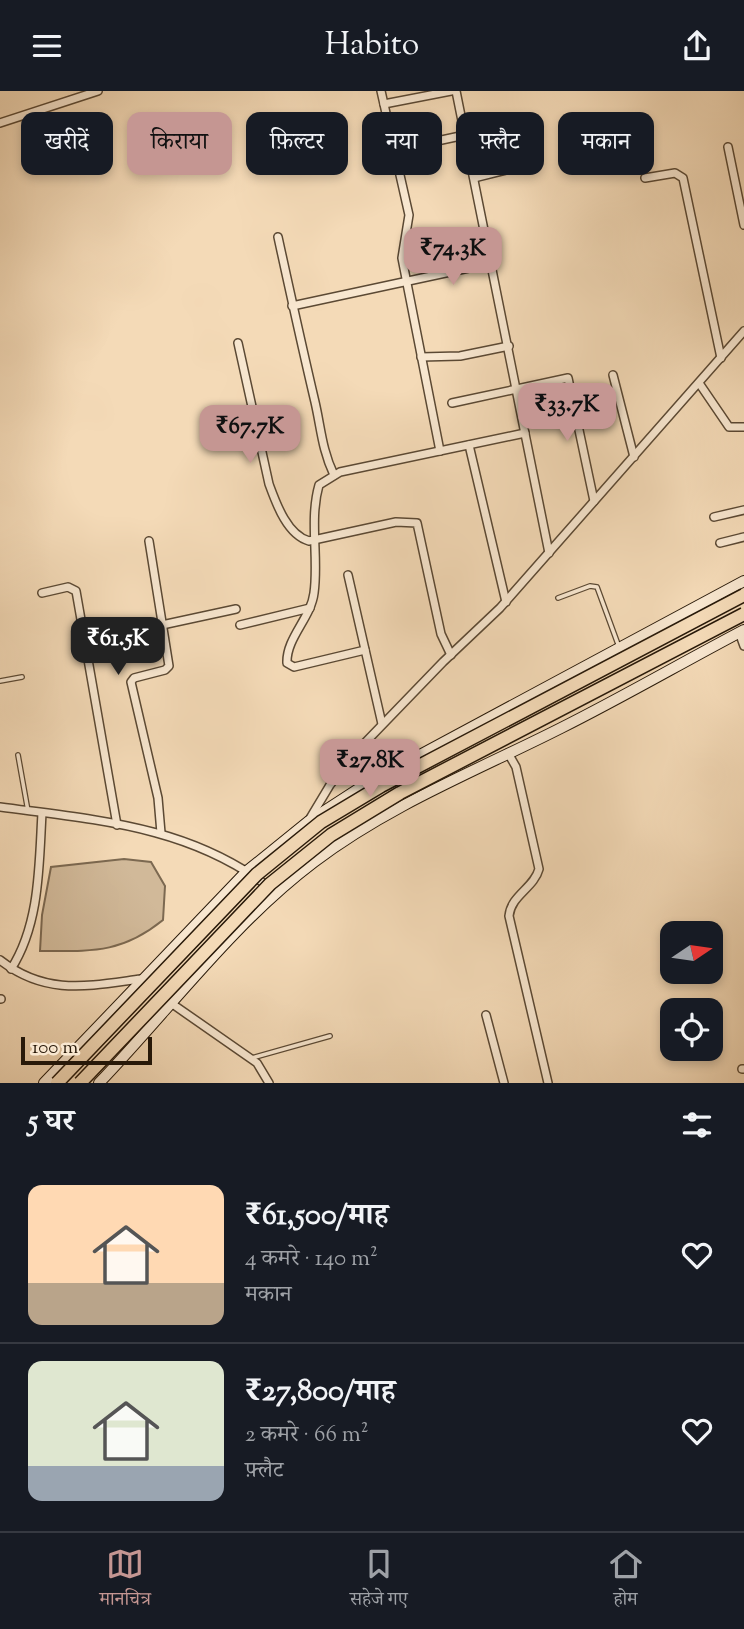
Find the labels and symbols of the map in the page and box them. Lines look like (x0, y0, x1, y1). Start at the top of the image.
pin: ₹74.3K (396, 227, 510, 287)
pin: ₹33.7K (510, 383, 624, 443)
pin: ₹67.7K (193, 405, 307, 465)
pin: ₹61.5K (61, 617, 175, 677)
pin: ₹27.8K (313, 739, 427, 799)
north arrow (660, 921, 723, 983)
scale bar (21, 1034, 152, 1066)

